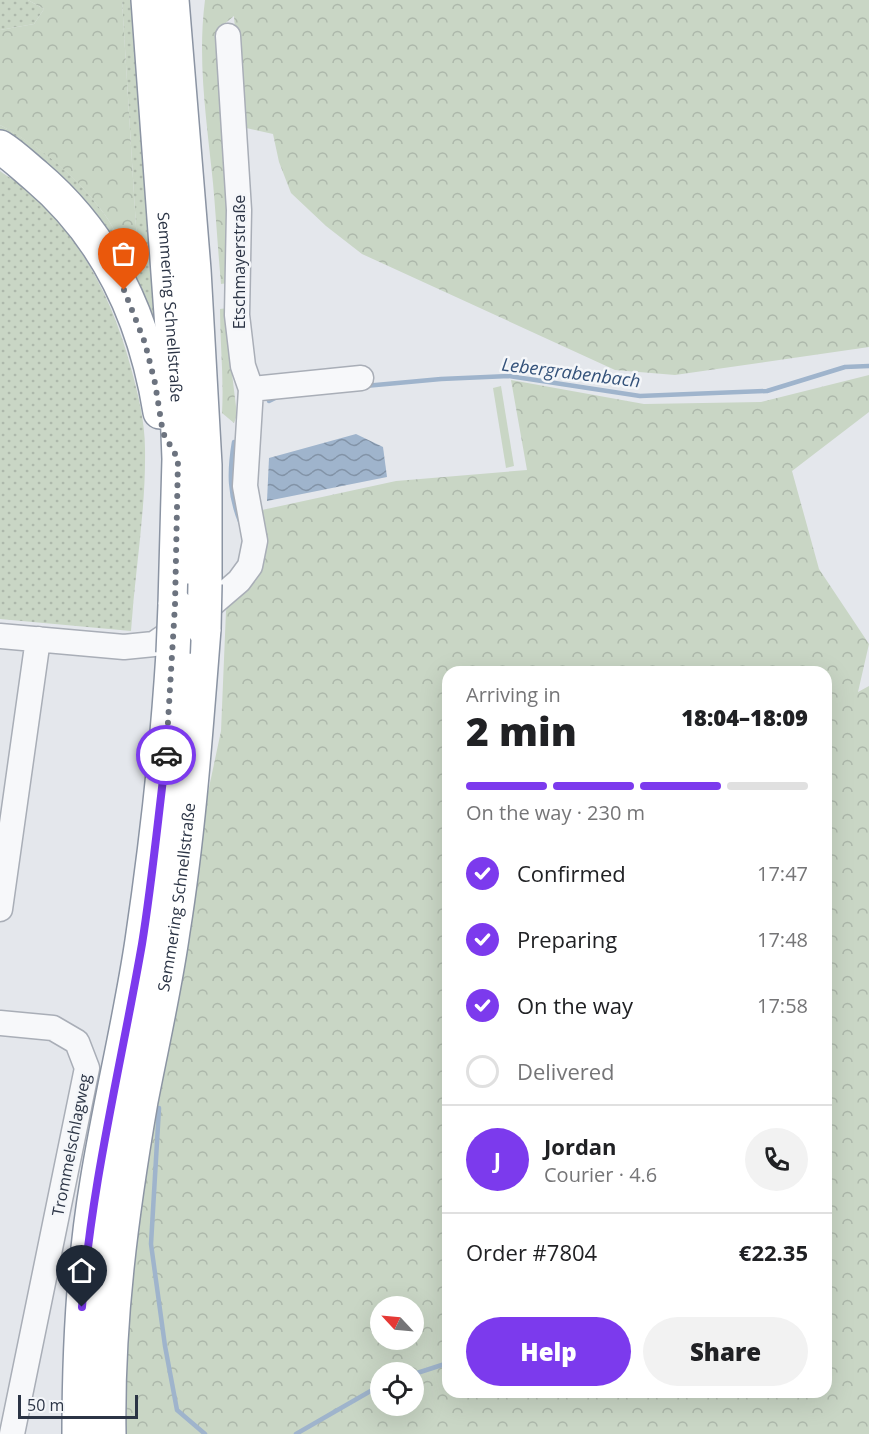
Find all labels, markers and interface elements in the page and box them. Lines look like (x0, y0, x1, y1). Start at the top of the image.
street label: Etschmayerstraße (228, 195, 250, 329)
street label: Semmering Schnellstraße (153, 211, 188, 403)
pin (98, 228, 149, 290)
icon: bag (107, 237, 140, 270)
water label: Lebergrabenbach (500, 352, 642, 392)
text: Arriving in (466, 681, 561, 708)
text: 18:04–18:09 (681, 702, 808, 732)
text: 2 min (466, 704, 577, 757)
courier (136, 725, 196, 785)
icon: car (150, 739, 183, 772)
text: On the way · 230 m (466, 799, 645, 826)
street label: Semmering Schnellstraße (152, 802, 200, 993)
icon: check (466, 857, 499, 890)
text: Confirmed (517, 858, 626, 888)
text: 17:47 (757, 860, 808, 887)
icon: check (466, 923, 499, 956)
text: Preparing (517, 924, 617, 954)
text: 17:48 (757, 926, 808, 953)
icon: check (466, 989, 499, 1022)
text: On the way (517, 990, 633, 1020)
text: 17:58 (757, 992, 808, 1019)
text: Delivered (517, 1056, 615, 1086)
street label: Trommelschlagweg (46, 1072, 96, 1218)
button: phone (745, 1128, 808, 1191)
text: Jordan (544, 1131, 617, 1161)
text: J (494, 1144, 501, 1174)
text: Courier · 4.6 (544, 1161, 657, 1188)
text: Order #7804 (466, 1237, 597, 1267)
text: €22.35 (739, 1237, 808, 1267)
pin (56, 1245, 107, 1307)
icon: home (65, 1254, 98, 1287)
north arrow (370, 1296, 424, 1350)
map controls (370, 1296, 424, 1416)
button: Help (466, 1317, 631, 1386)
button: Share (643, 1317, 808, 1386)
button: locate (370, 1362, 424, 1416)
scale bar (18, 1392, 138, 1420)
text: 50 m (27, 1394, 64, 1416)

